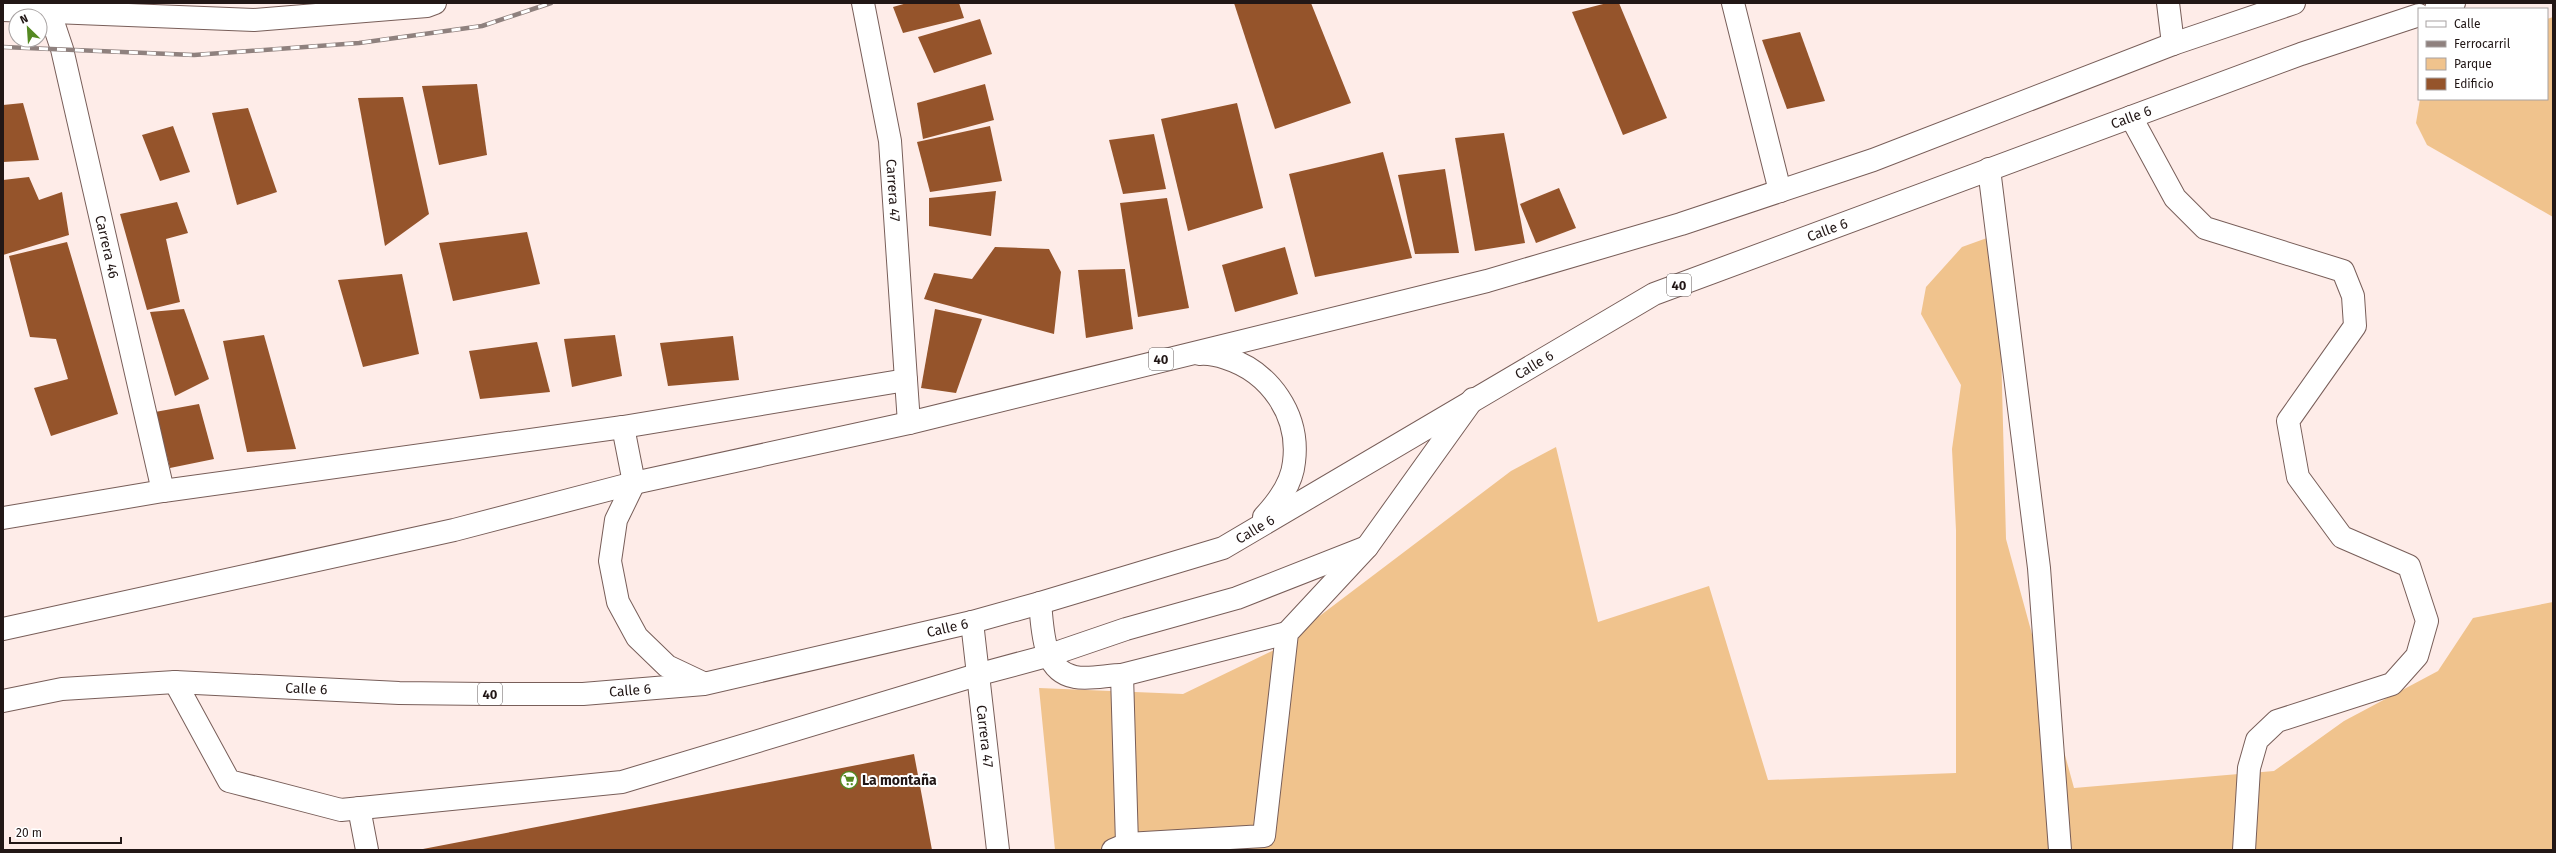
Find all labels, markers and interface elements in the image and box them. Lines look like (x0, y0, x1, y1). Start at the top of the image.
north arrow (8, 8, 48, 48)
legend (2418, 8, 2548, 100)
text: N (18, 12, 30, 27)
text: Calle (2454, 17, 2481, 31)
text: Ferrocarril (2454, 37, 2511, 51)
text: Parque (2454, 57, 2492, 71)
text: Edificio (2454, 77, 2494, 91)
street label: Calle 6 (2109, 102, 2154, 133)
street label: Carrera 47 (882, 158, 903, 222)
street label: Carrera 46 (91, 214, 122, 280)
street label: Calle 6 (1805, 215, 1850, 245)
road number: 40 (1667, 274, 1691, 296)
street label: Calle 6 (1512, 347, 1557, 383)
road number: 40 (1149, 348, 1173, 370)
street label: Calle 6 (1233, 512, 1278, 548)
street label: Calle 6 (925, 615, 970, 641)
street label: Calle 6 (285, 679, 328, 698)
street label: Calle 6 (608, 680, 652, 701)
road number: 40 (478, 683, 502, 705)
street label: Carrera 47 (973, 704, 997, 769)
supermarket icon: La montaña (839, 770, 859, 790)
place label: La montaña (862, 772, 937, 789)
scale bar (10, 819, 121, 845)
text: 20 m (16, 826, 42, 840)

